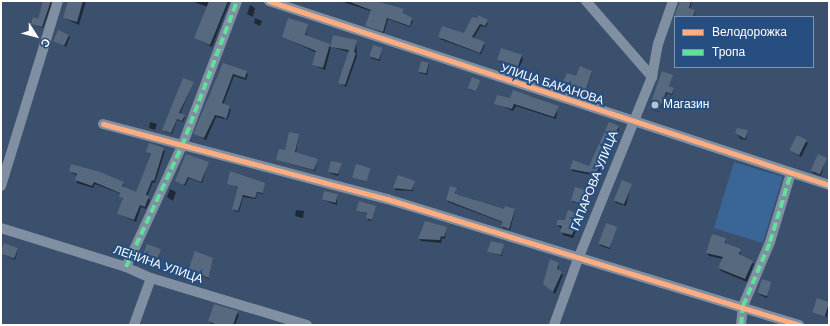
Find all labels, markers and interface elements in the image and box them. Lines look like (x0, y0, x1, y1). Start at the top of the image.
north arrow (16, 16, 56, 56)
legend (674, 16, 814, 68)
text: Велодорожка (712, 24, 787, 40)
text: С (38, 36, 54, 50)
text: Тропа (712, 44, 745, 60)
street label: УЛИЦА БАКАНОВА (498, 61, 606, 109)
place label: Магазин (663, 98, 709, 112)
marker: Магазин (650, 100, 660, 110)
street label: ГАПАРОВА УЛИЦА (568, 129, 622, 233)
street label: ЛЕНИНА УЛИЦА (111, 243, 205, 287)

